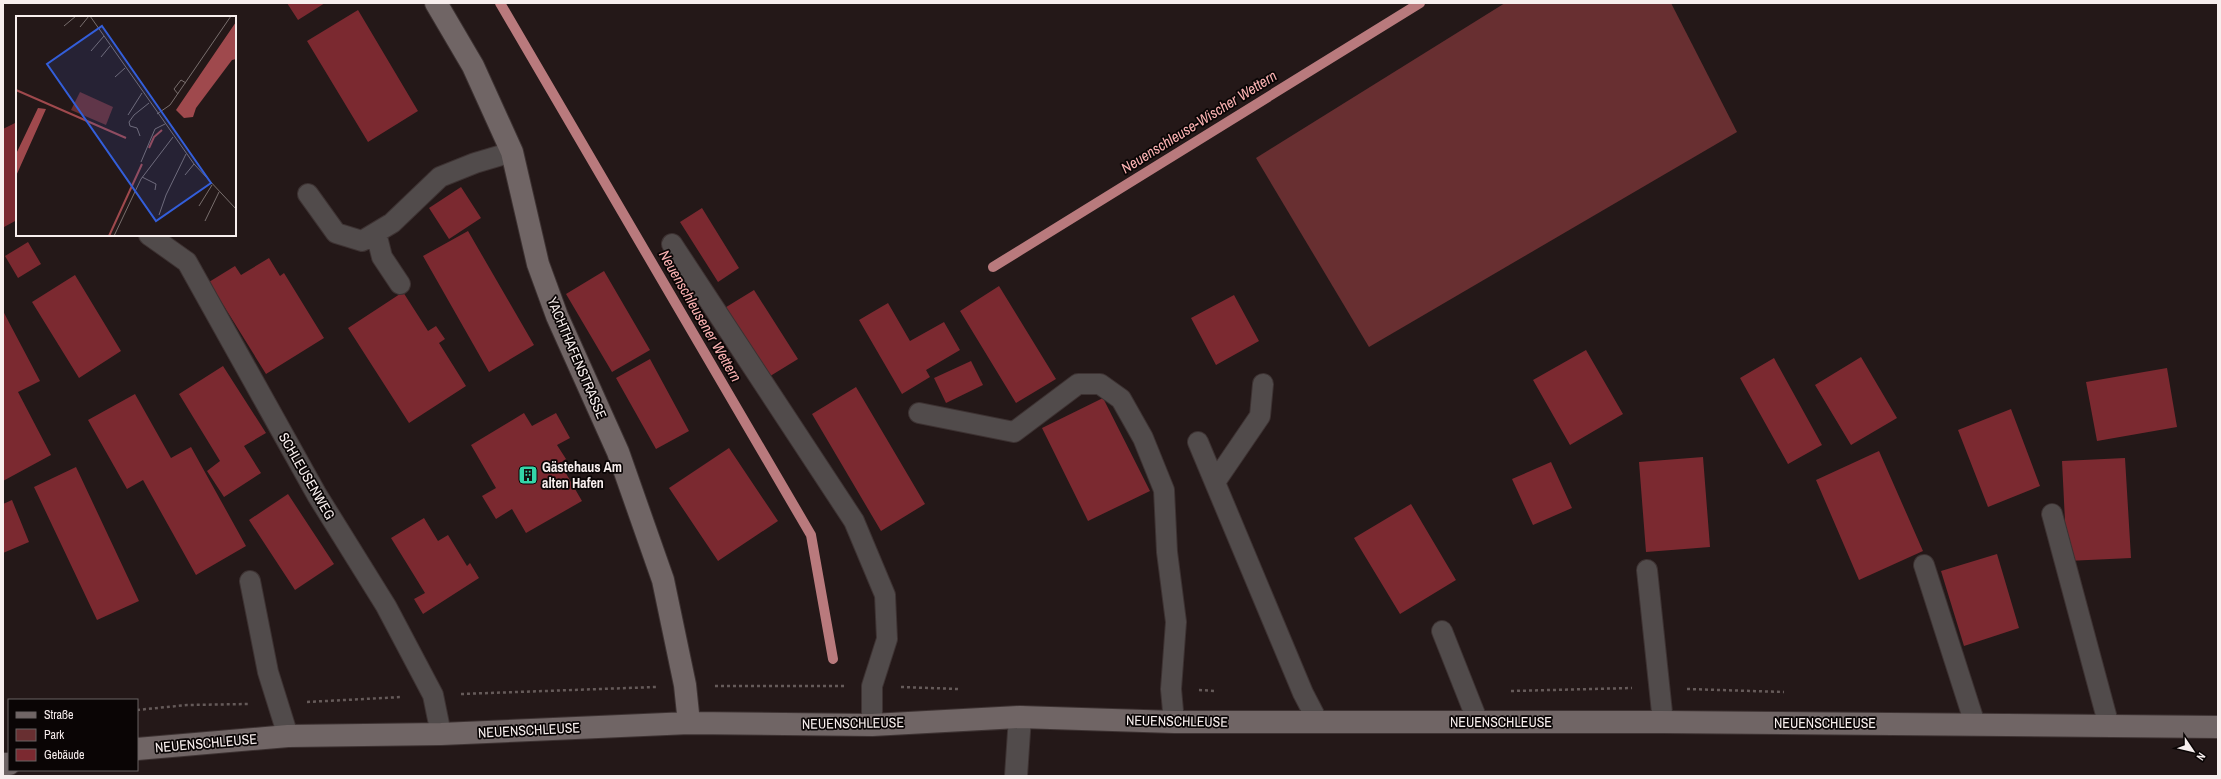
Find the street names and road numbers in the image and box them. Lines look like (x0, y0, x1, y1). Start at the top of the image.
street label: YACHTHAFENSTRASSE (543, 294, 611, 422)
street label: SCHLEUSENWEG (275, 429, 339, 523)
street label: NEUENSCHLEUSE (1126, 711, 1228, 731)
street label: NEUENSCHLEUSE (802, 713, 904, 733)
street label: NEUENSCHLEUSE (1450, 713, 1552, 731)
street label: NEUENSCHLEUSE (1774, 714, 1876, 732)
street label: NEUENSCHLEUSE (478, 718, 580, 742)
street label: NEUENSCHLEUSE (154, 730, 258, 756)

